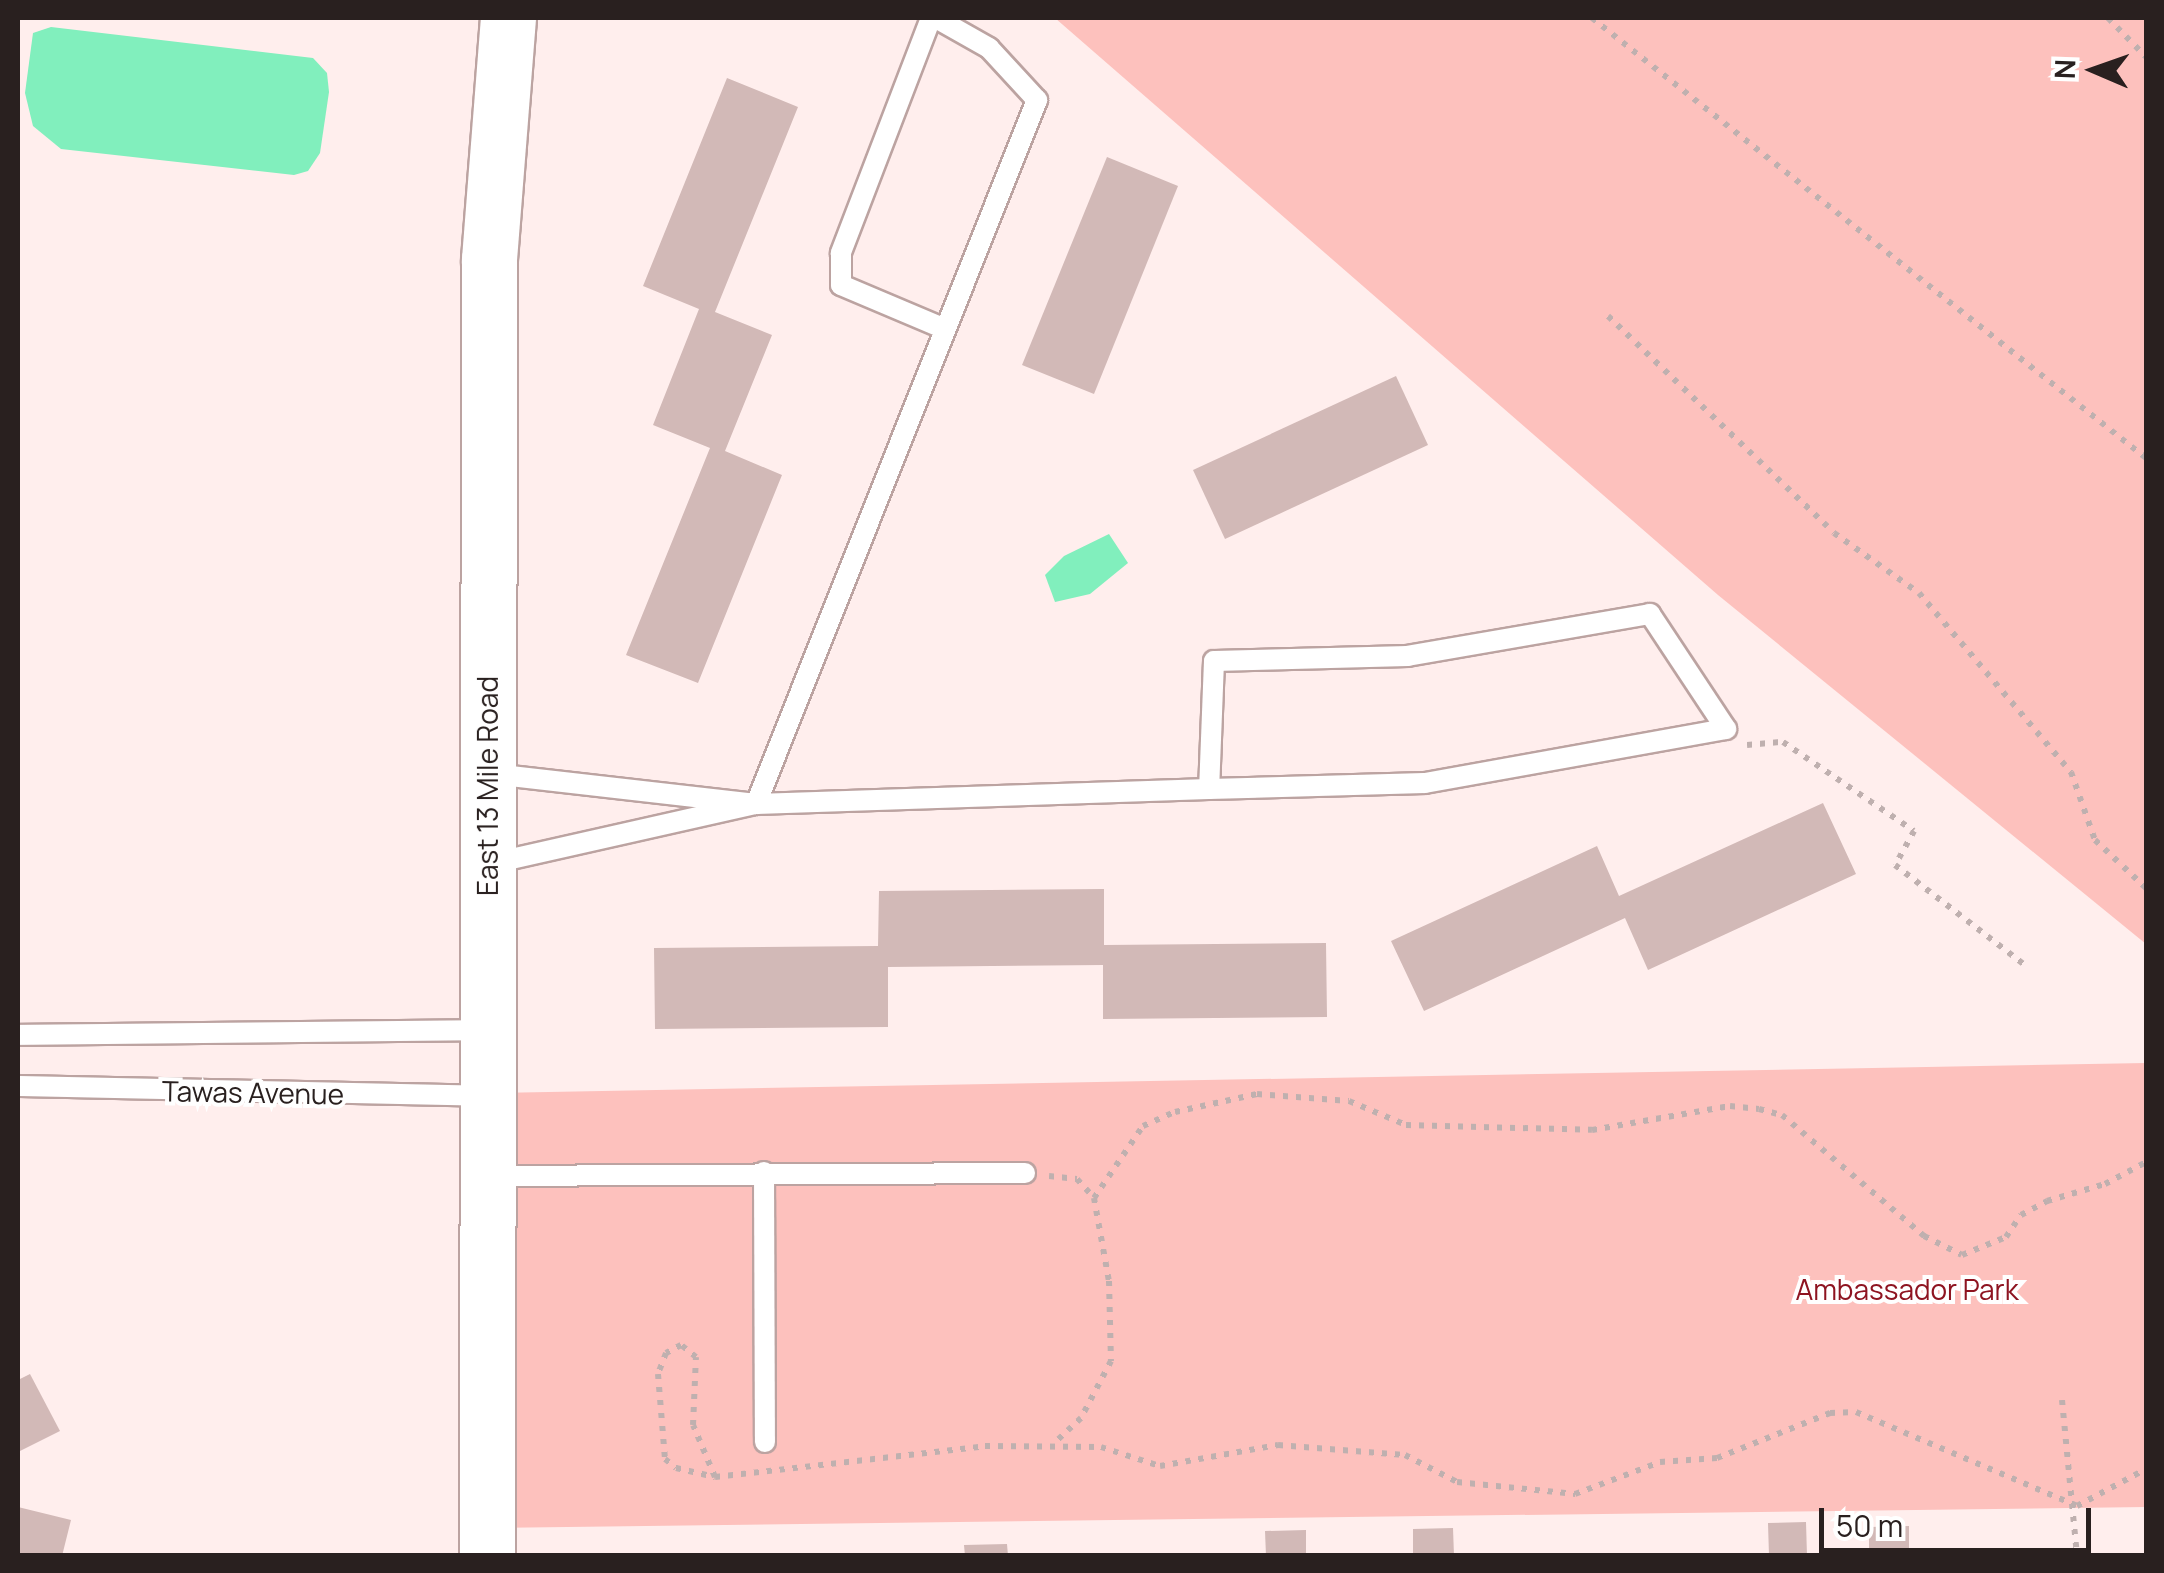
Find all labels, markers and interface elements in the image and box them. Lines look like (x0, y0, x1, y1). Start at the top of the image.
north arrow (2044, 20, 2144, 120)
text: N (2045, 58, 2083, 80)
street label: East 13 Mile Road (470, 676, 504, 896)
street label: Tawas Avenue (162, 1074, 344, 1110)
park label: Ambassador Park (1795, 1272, 2019, 1306)
scale bar (1824, 1488, 2096, 1550)
text: 50 m (1836, 1505, 1903, 1546)

